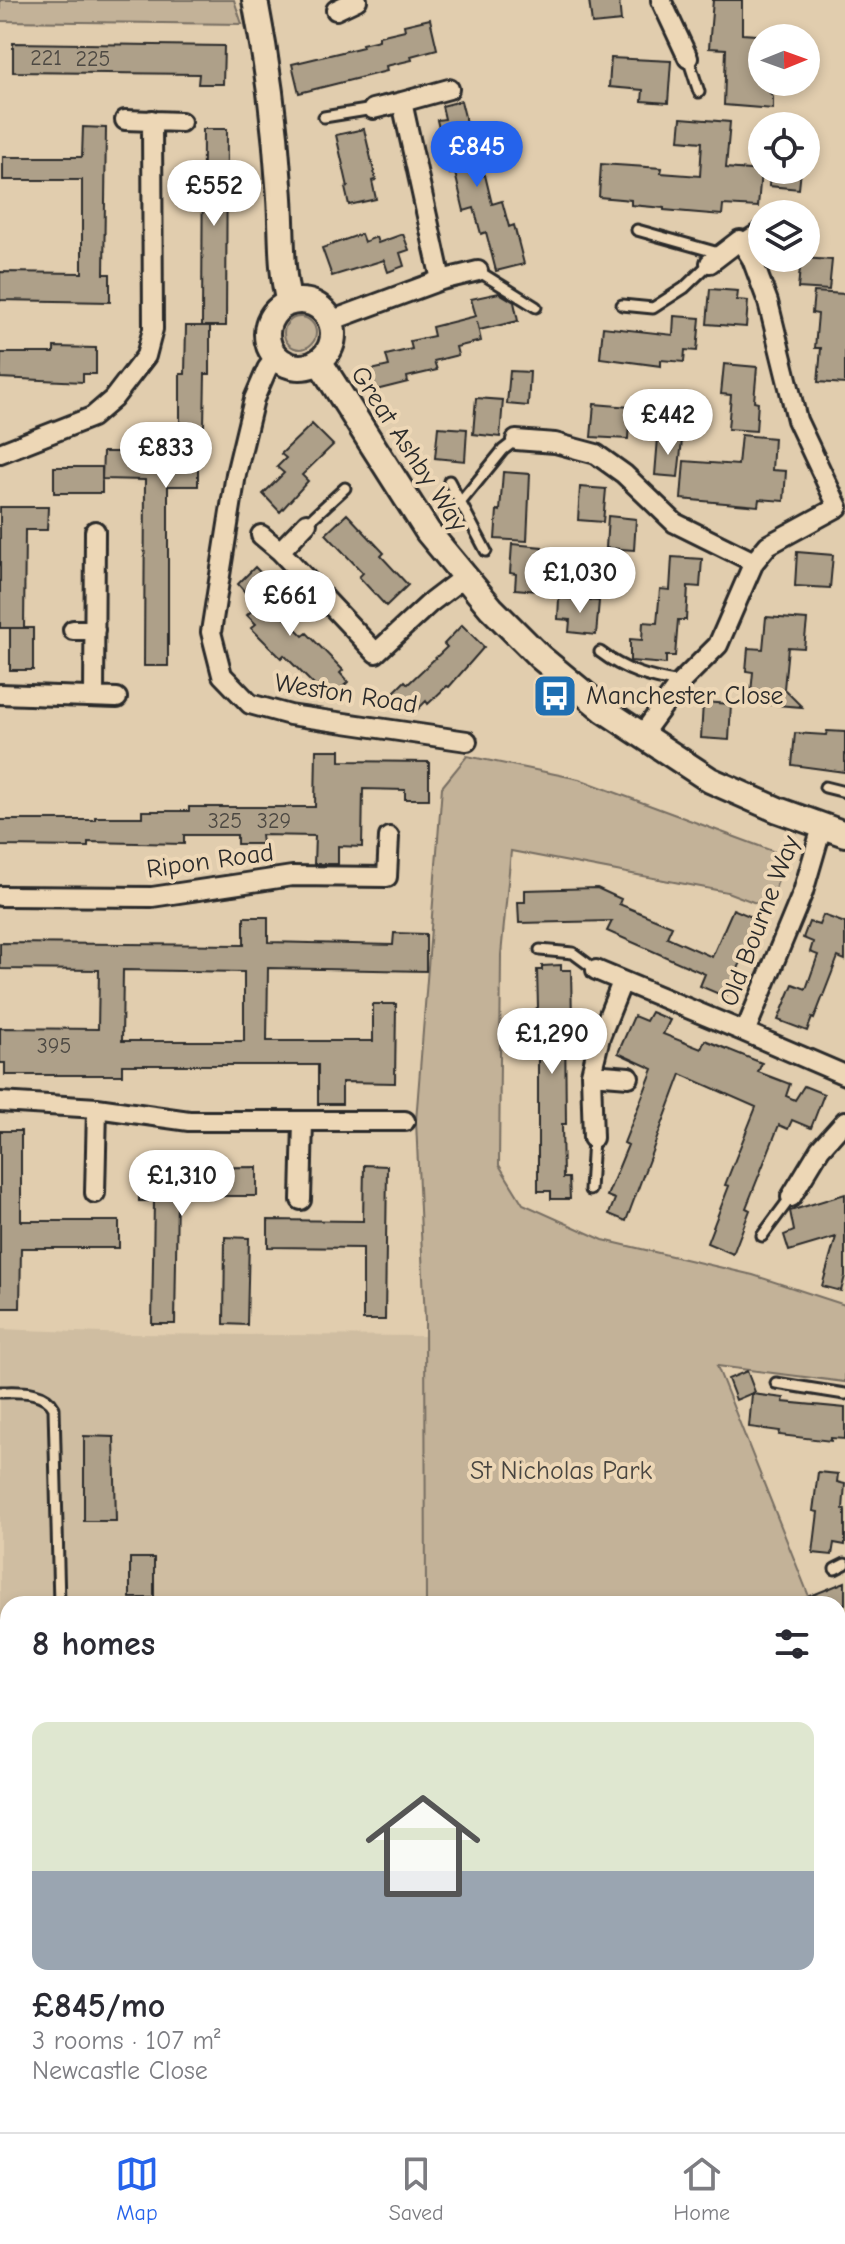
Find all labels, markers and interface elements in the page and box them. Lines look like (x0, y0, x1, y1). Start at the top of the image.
north arrow (748, 24, 820, 96)
map controls (748, 24, 820, 272)
house number: 221 (30, 45, 62, 71)
house number: 225 (76, 46, 110, 72)
button: locate (748, 112, 820, 184)
pin: £845 (430, 121, 524, 189)
text: £845 (449, 132, 505, 162)
pin: £552 (167, 160, 261, 228)
text: £552 (185, 171, 243, 201)
button: layers (748, 200, 820, 272)
street label: Great Ashby Way (344, 361, 474, 537)
pin: £442 (621, 389, 715, 457)
text: £442 (641, 400, 695, 430)
pin: £833 (119, 422, 213, 490)
text: £833 (138, 433, 194, 463)
pin: £1,030 (515, 547, 645, 615)
text: £1,030 (543, 558, 617, 588)
pin: £661 (243, 570, 337, 638)
text: £661 (263, 581, 317, 611)
street label: Weston Road (272, 668, 420, 720)
bus stop icon: Manchester Close (531, 672, 579, 720)
place label: Manchester Close (586, 681, 784, 711)
house number: 325 (208, 808, 242, 834)
house number: 329 (257, 808, 291, 834)
street label: Old Bourne Way (714, 831, 806, 1011)
street label: Ripon Road (144, 837, 276, 885)
pin: £1,290 (487, 1008, 617, 1076)
text: £1,290 (515, 1019, 589, 1049)
house number: 395 (37, 1033, 71, 1059)
pin: £1,310 (117, 1150, 247, 1218)
text: £1,310 (147, 1161, 217, 1191)
park label: St Nicholas Park (470, 1456, 652, 1486)
icon: filters (770, 1622, 814, 1666)
text: 8 homes (32, 1624, 155, 1664)
icon: home (351, 1774, 495, 1918)
text: £845/mo (32, 1986, 165, 2026)
text: 3 rooms · 107 m² (32, 2026, 221, 2056)
text: Newcastle Close (32, 2056, 208, 2086)
tab: Map (115, 2152, 159, 2226)
tab: Saved (389, 2152, 444, 2226)
tab: Home (673, 2152, 730, 2226)

